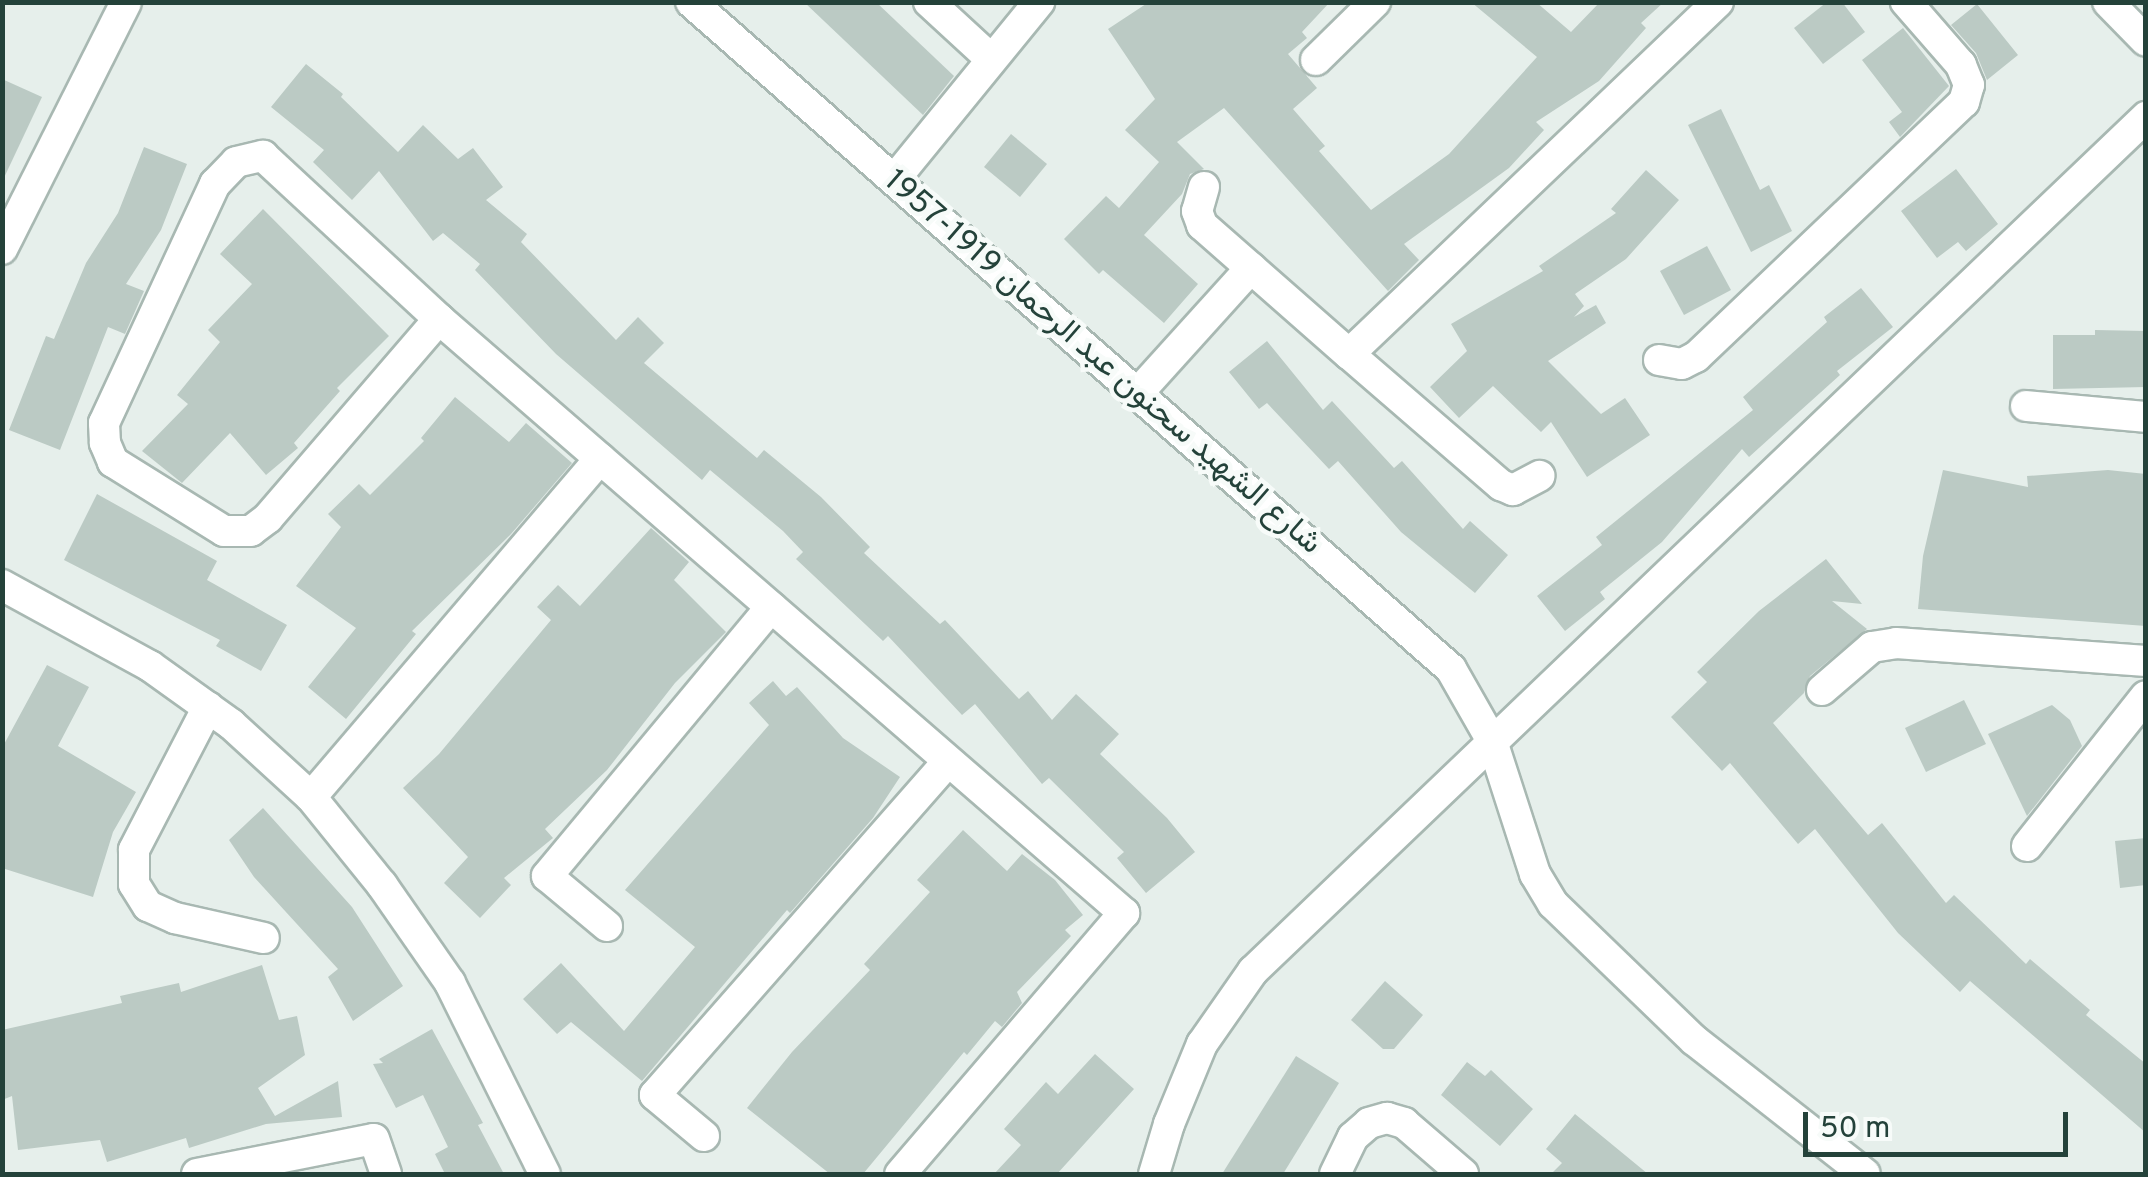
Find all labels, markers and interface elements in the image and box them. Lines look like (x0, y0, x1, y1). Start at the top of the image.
street label: شارع الشهيد سحنون عبد الرحمان 1919-1957 (875, 162, 1329, 564)
scale bar (1808, 1092, 2073, 1154)
text: 50 m (1820, 1111, 1890, 1148)

